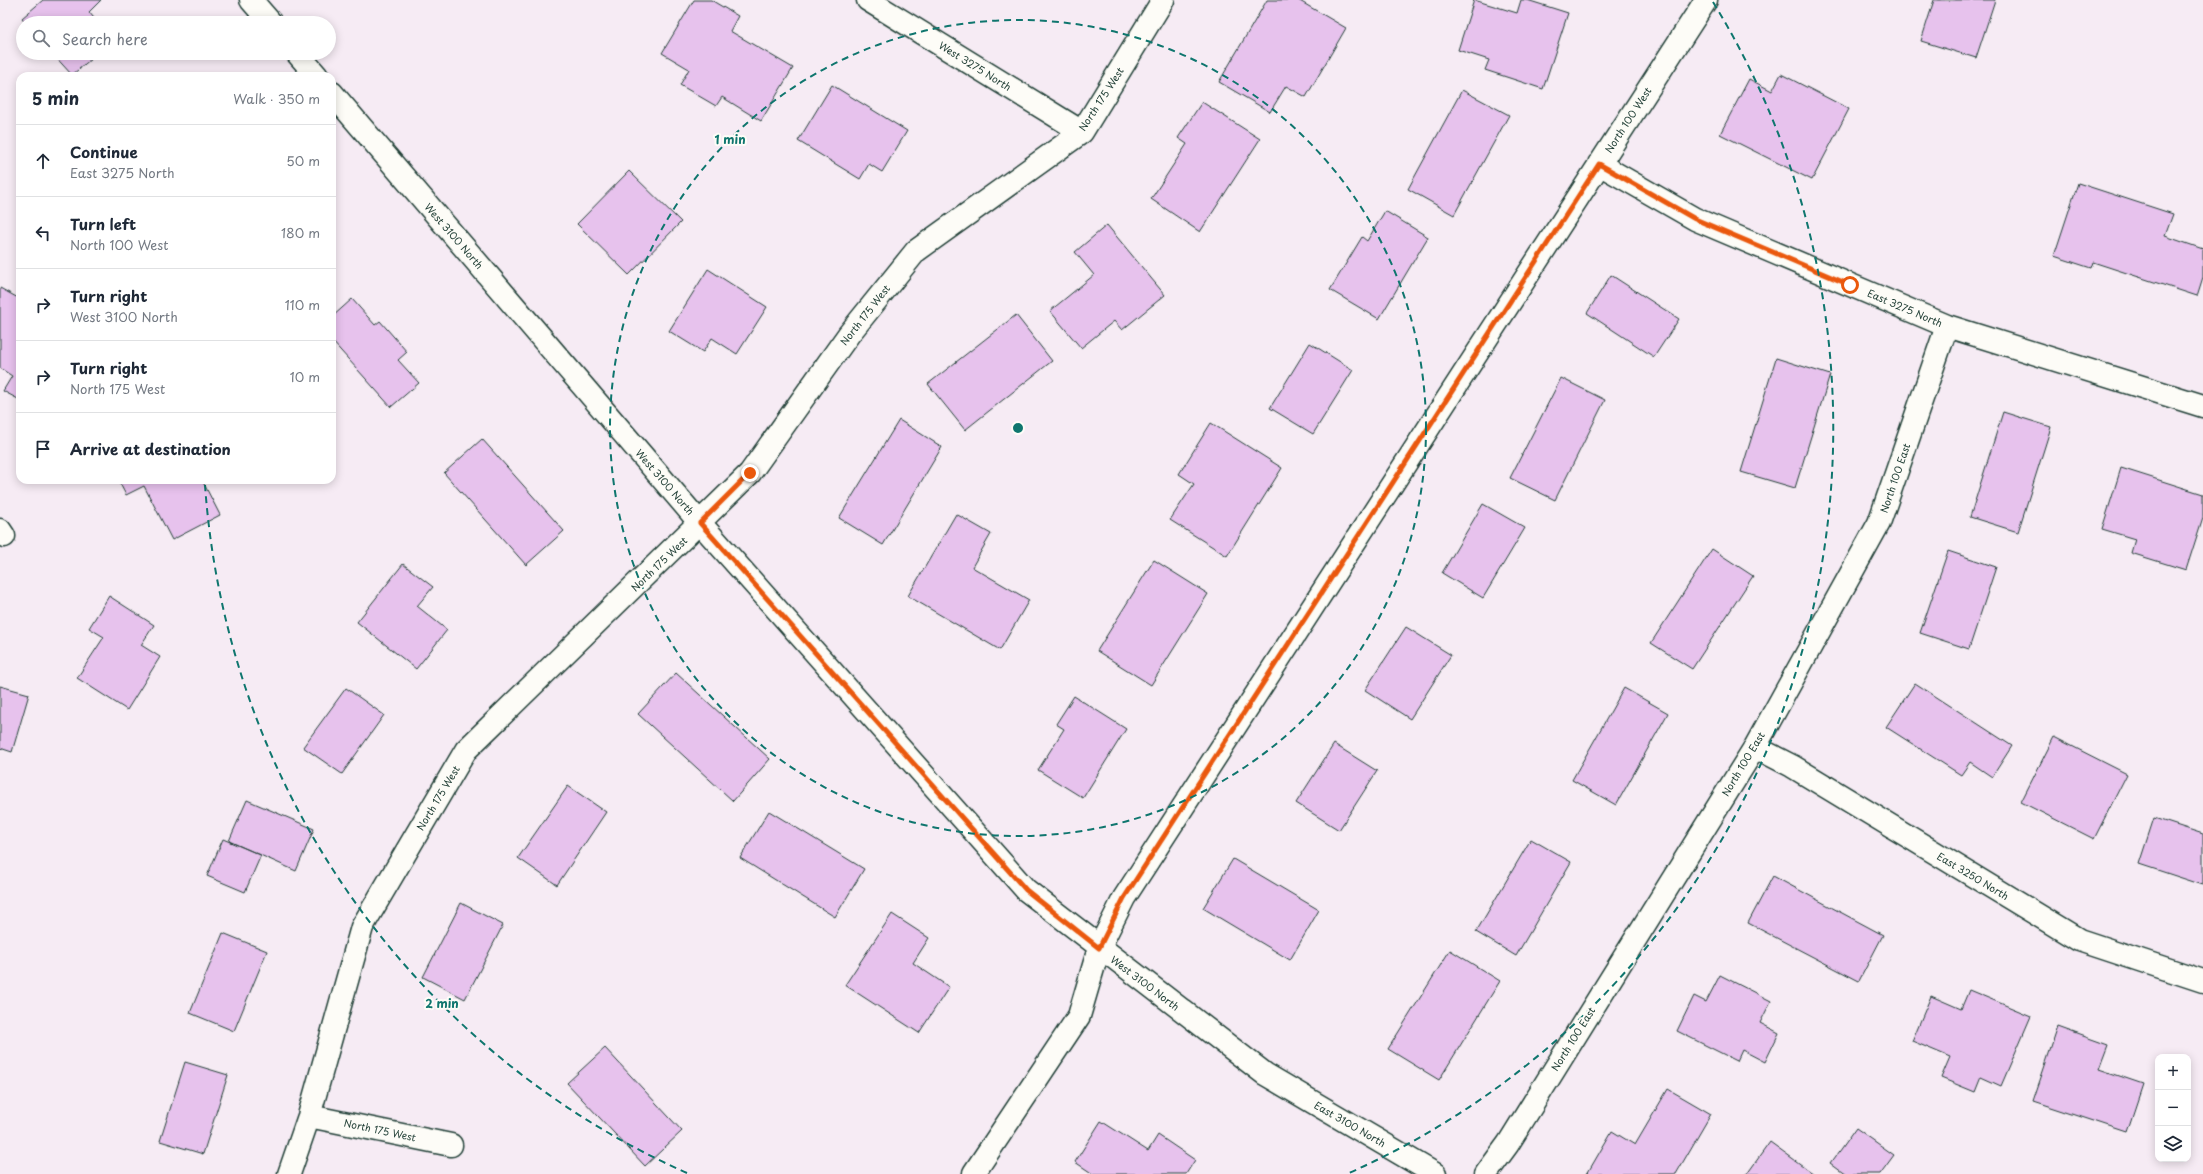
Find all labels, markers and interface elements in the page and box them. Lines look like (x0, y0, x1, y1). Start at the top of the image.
search box (16, 16, 336, 60)
icon: search (30, 27, 52, 49)
text: Search here (62, 27, 148, 50)
street label: West 3275 North (936, 37, 1015, 94)
street label: North 175 West (1074, 64, 1127, 134)
street label: North 100 West (1601, 84, 1654, 156)
text: 5 min (32, 85, 79, 111)
text: Walk · 350 m (233, 89, 320, 108)
text: 1 min (714, 130, 746, 148)
text: Continue (70, 140, 138, 163)
icon: ahead (32, 150, 54, 172)
text: 50 m (286, 151, 320, 170)
text: East 3275 North (70, 163, 175, 182)
street label: West 3100 North (422, 199, 487, 272)
text: Turn left (70, 212, 136, 235)
icon: left (32, 222, 54, 244)
text: 180 m (281, 223, 320, 242)
text: North 100 West (70, 235, 168, 254)
route start (1841, 276, 1859, 294)
street label: North 175 West (836, 281, 893, 348)
text: Turn right (70, 284, 147, 307)
street label: East 3275 North (1865, 285, 1945, 330)
icon: right (32, 294, 54, 316)
text: 110 m (285, 295, 320, 314)
text: West 3100 North (70, 307, 178, 326)
text: Turn right (70, 356, 147, 379)
icon: right (32, 366, 54, 388)
text: 10 m (290, 367, 320, 386)
text: North 175 West (70, 379, 165, 398)
centre of rings (1011, 421, 1025, 435)
text: Arrive at destination (70, 437, 231, 460)
icon: arrive (32, 438, 54, 460)
street label: North 100 East (1876, 441, 1913, 515)
street label: West 3100 North (633, 445, 698, 518)
route end (741, 464, 759, 482)
street label: North 175 West (627, 533, 690, 594)
street label: North 100 East (1717, 729, 1768, 799)
street label: North 175 West (412, 762, 463, 833)
street label: East 3250 North (1934, 848, 2012, 903)
street label: West 3100 North (1108, 952, 1183, 1014)
text: 2 min (425, 994, 459, 1012)
street label: North 100 East (1547, 1004, 1598, 1074)
map controls (2155, 1054, 2191, 1162)
button: + (2155, 1054, 2191, 1090)
button: − (2155, 1090, 2191, 1126)
street label: East 3100 North (1312, 1097, 1389, 1150)
street label: North 175 West (343, 1115, 417, 1144)
button: layers (2155, 1126, 2191, 1162)

